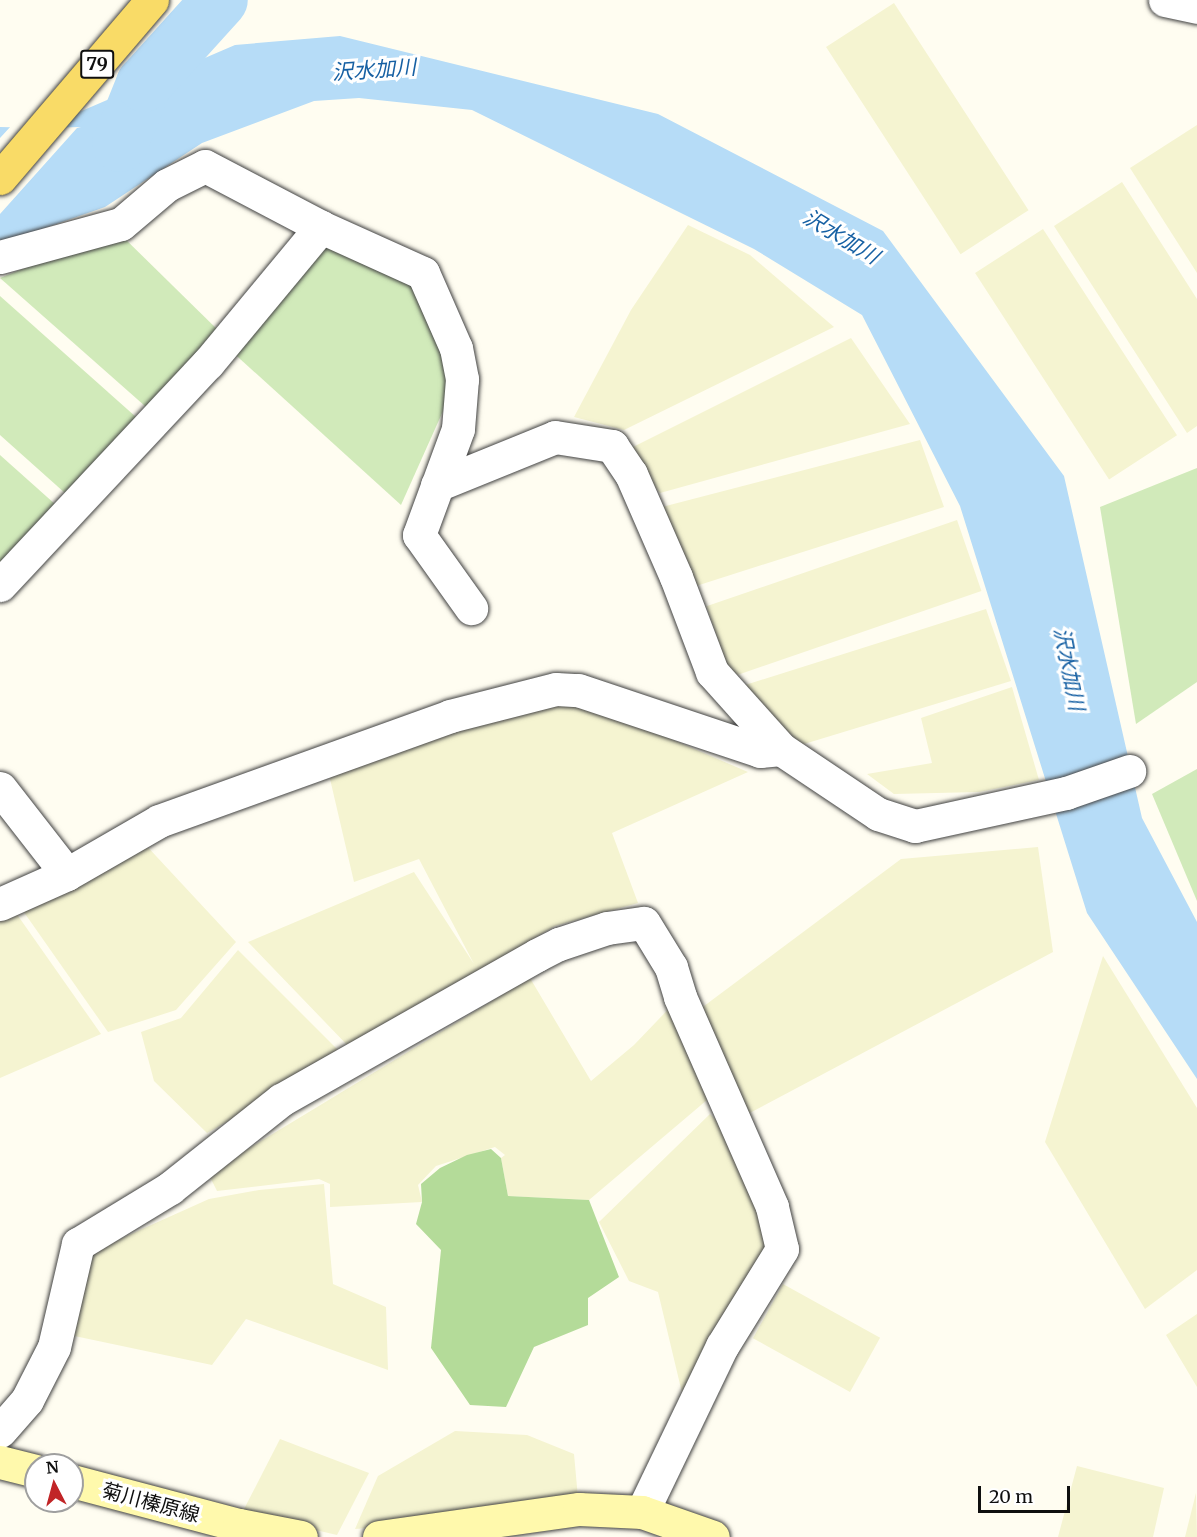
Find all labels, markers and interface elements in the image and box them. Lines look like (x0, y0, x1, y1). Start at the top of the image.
road number: 79 (79, 49, 115, 79)
water label: 沢水加川 (331, 55, 417, 85)
water label: 沢水加川 (799, 205, 883, 269)
water label: 沢水加川 (1049, 625, 1089, 713)
north arrow (24, 1453, 84, 1513)
text: N (45, 1456, 60, 1478)
scale bar (981, 1474, 1072, 1512)
street label: 菊川榛原線 (100, 1477, 202, 1527)
text: 20 m (989, 1485, 1033, 1508)

